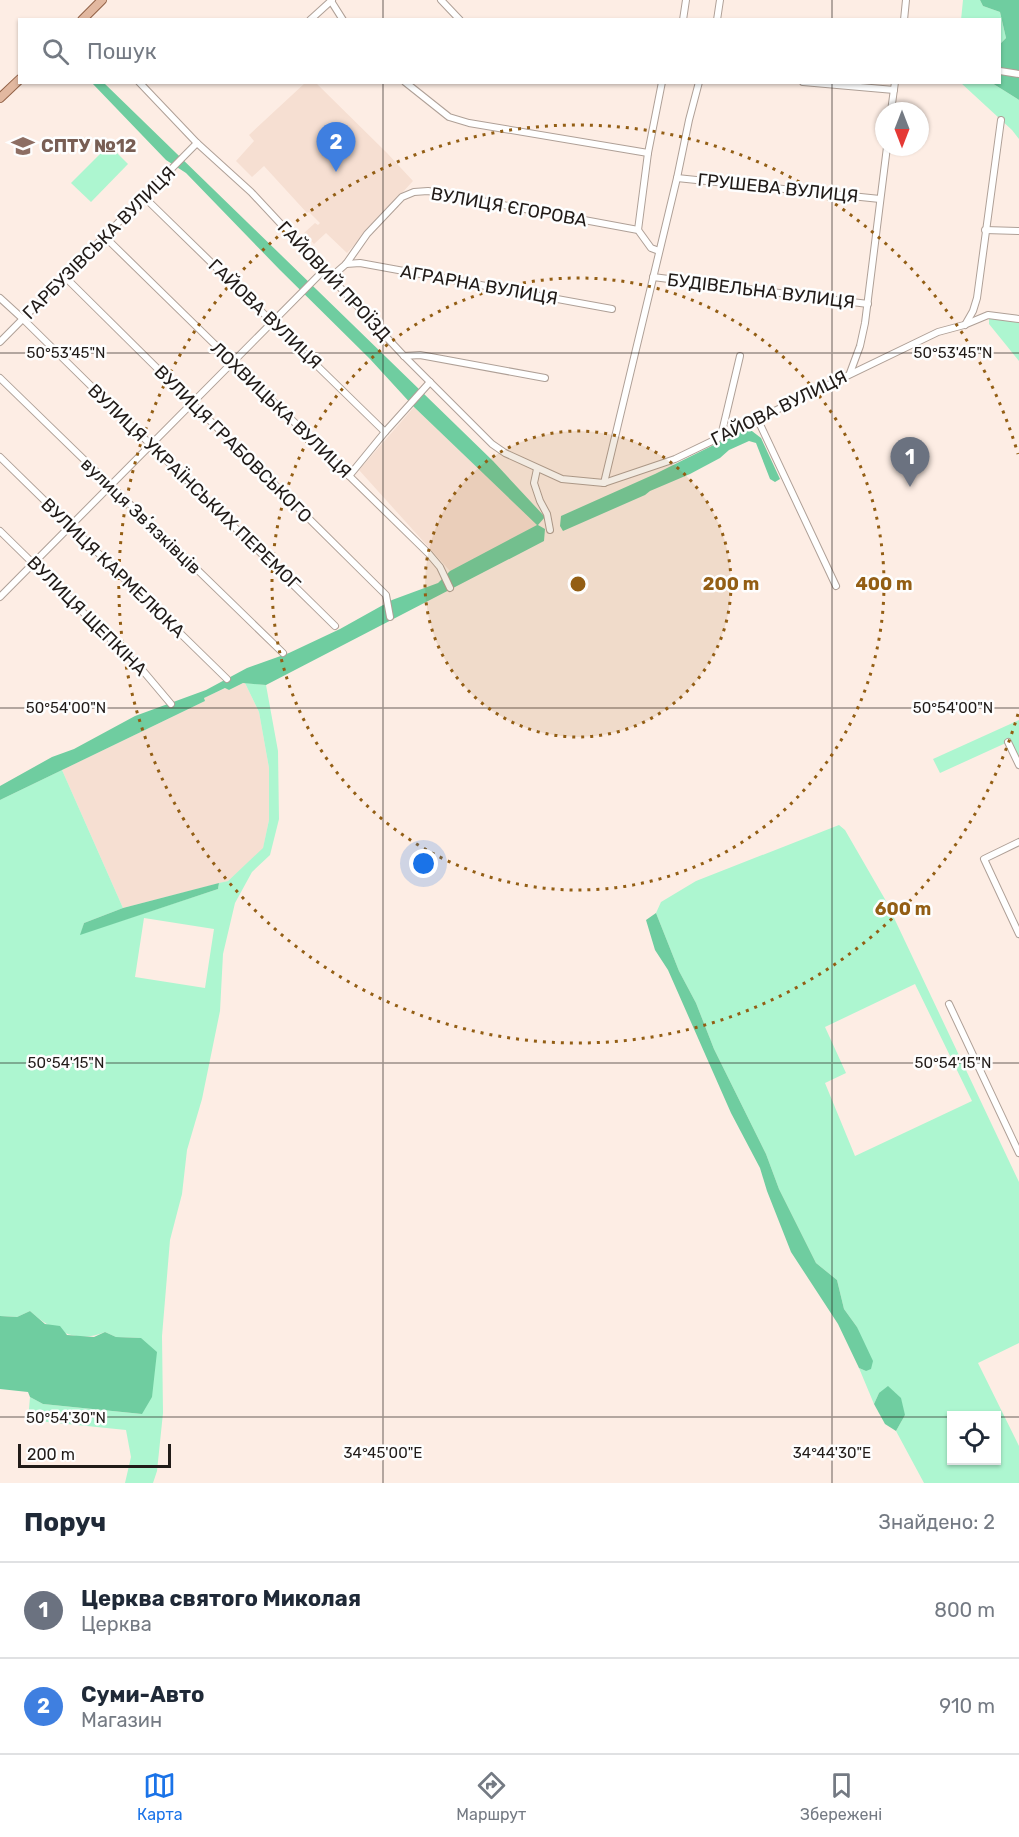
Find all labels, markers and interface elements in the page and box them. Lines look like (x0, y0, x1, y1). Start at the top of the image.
search box (18, 18, 1001, 84)
icon: search (39, 35, 72, 68)
text: Пошук (87, 38, 157, 65)
north arrow (875, 102, 929, 156)
pin: 2 (316, 122, 356, 172)
school or university icon: СПТУ №12 (10, 133, 36, 159)
place label: СПТУ №12 (41, 135, 137, 157)
street label: ГАРБУЗІВСЬКА ВУЛИЦЯ (18, 162, 180, 324)
street label: ГРУШЕВА ВУЛИЦЯ (697, 169, 859, 207)
street label: ВУЛИЦЯ ЄГОРОВА (429, 182, 589, 232)
street label: ГАЙОВИЙ ПРОЇЗД (273, 217, 395, 346)
street label: ГАЙОВА ВУЛИЦЯ (204, 254, 326, 374)
street label: АГРАРНА ВУЛИЦЯ (399, 260, 559, 310)
street label: БУДІВЕЛЬНА ВУЛИЦЯ (666, 269, 856, 313)
street label: ЛОХВИЦЬКА ВУЛИЦЯ (206, 337, 356, 483)
text: 50°53'45"N (27, 344, 105, 362)
text: 50°53'45"N (914, 344, 992, 362)
street label: ВУЛИЦЯ ГРАБОВСЬКОГО (150, 361, 316, 527)
street label: ГАЙОВА ВУЛИЦЯ (707, 366, 851, 450)
street label: ВУЛИЦЯ УКРАЇНСЬКИХ ПЕРЕМОГ (83, 379, 305, 595)
pin: 1 (890, 438, 930, 487)
street label: вулиця Звʼязківців (76, 453, 206, 579)
street label: ВУЛИЦЯ КАРМЕЛЮКА (37, 494, 189, 642)
street label: ВУЛИЦЯ ЩЕПКІНА (23, 552, 151, 680)
text: 200 m (703, 573, 759, 595)
text: 400 m (855, 573, 913, 595)
centre of rings (568, 574, 588, 594)
text: 50°54'00"N (26, 699, 106, 717)
text: 50°54'00"N (913, 699, 993, 717)
your location (409, 849, 438, 878)
text: 600 m (875, 898, 931, 920)
text: 50°54'15"N (28, 1054, 104, 1072)
text: 50°54'15"N (915, 1054, 991, 1072)
text: 50°54'30"N (26, 1409, 106, 1427)
map controls (947, 1411, 1001, 1465)
button: locate (947, 1411, 1001, 1465)
scale bar (18, 1441, 171, 1468)
text: 34°45'00"E (344, 1444, 422, 1462)
text: 34°44'30"E (793, 1444, 871, 1462)
text: 200 m (27, 1445, 75, 1464)
text: Поруч (24, 1507, 106, 1538)
text: Знайдено: 2 (879, 1510, 995, 1534)
text: Церква святого Миколая (81, 1585, 361, 1612)
text: 1 (39, 1598, 48, 1622)
text: 800 m (934, 1598, 995, 1622)
text: Церква (81, 1612, 152, 1636)
text: Суми-Авто (81, 1681, 205, 1708)
text: 2 (37, 1694, 50, 1718)
text: 910 m (939, 1694, 995, 1718)
text: Магазин (81, 1708, 162, 1732)
tab: Карта (137, 1769, 183, 1824)
tab: Маршрут (456, 1769, 526, 1824)
tab: Збережені (800, 1769, 882, 1824)

